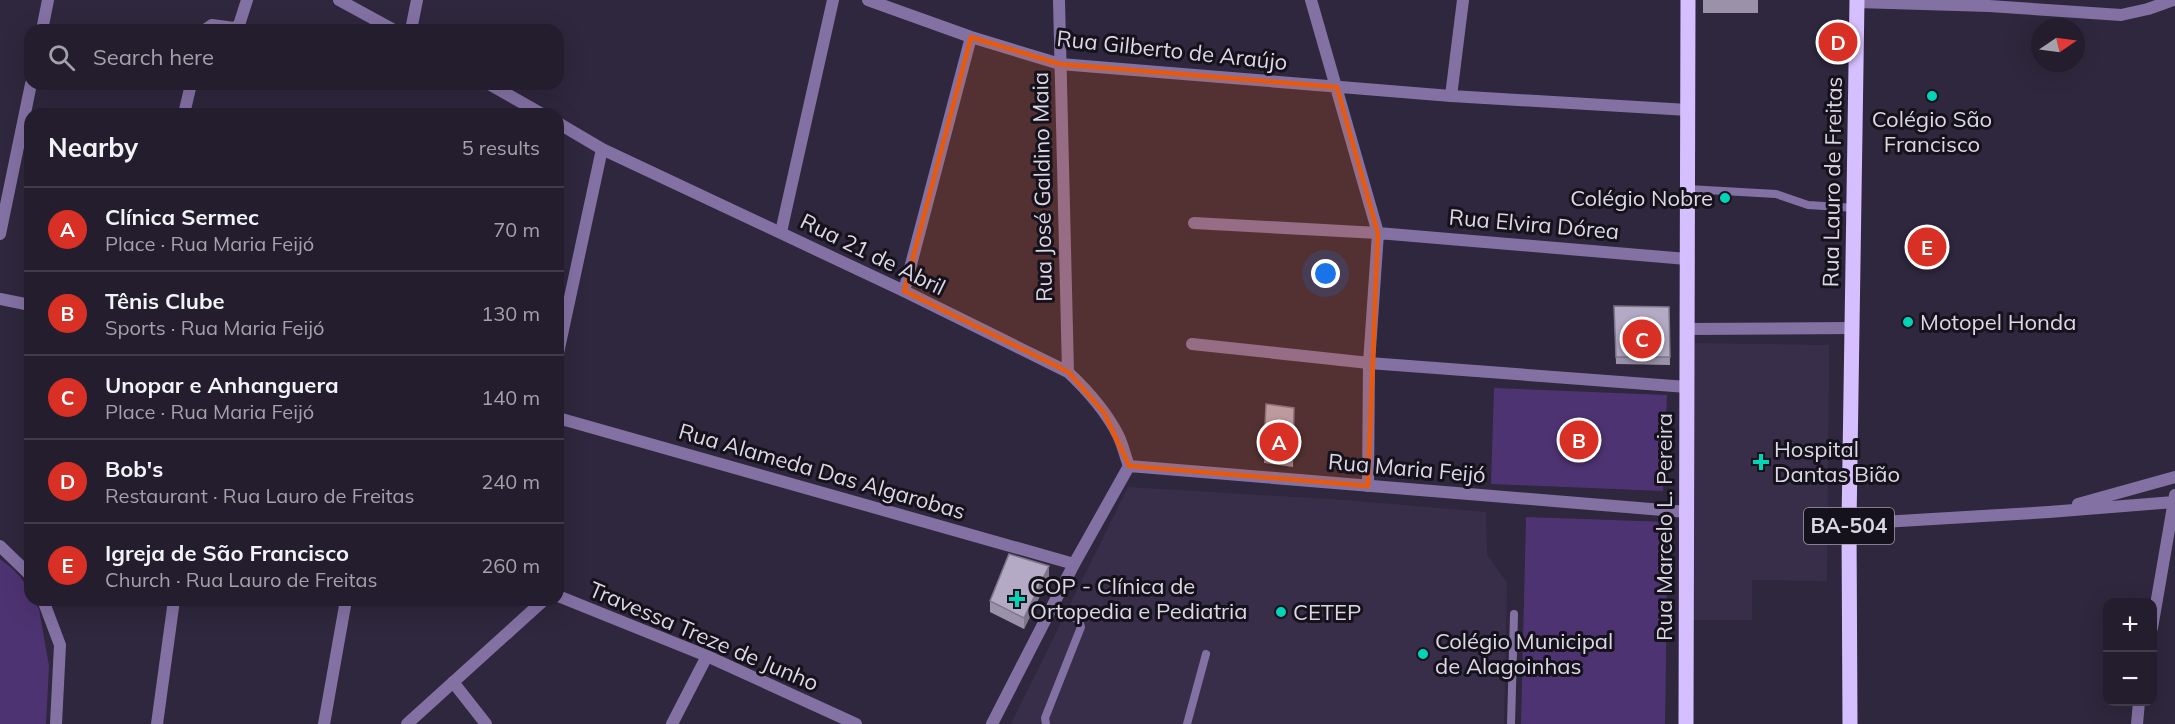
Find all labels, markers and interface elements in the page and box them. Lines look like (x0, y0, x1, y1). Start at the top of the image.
north arrow (2031, 18, 2085, 72)
pin: D (1818, 20, 1858, 64)
search box (24, 24, 564, 90)
street label: Rua Gilberto de Araújo (1055, 24, 1289, 76)
icon: search (45, 41, 78, 74)
text: Search here (93, 43, 214, 71)
street label: Rua José Galdino Maia (1026, 72, 1058, 302)
street label: Rua Lauro de Freitas (1816, 76, 1848, 288)
marker: Colégio São Francisco (1925, 89, 1939, 103)
place label: Colégio São Francisco (1872, 105, 1992, 158)
text: Nearby (48, 131, 138, 164)
text: 5 results (462, 135, 540, 160)
place label: Colégio Nobre (1570, 184, 1713, 212)
marker: Colégio Nobre (1718, 191, 1732, 205)
text: Clínica Sermec (105, 203, 259, 231)
street label: Rua Elvira Dórea (1448, 203, 1620, 245)
street label: Rua 21 de Abril (796, 207, 950, 301)
text: A (60, 217, 75, 242)
text: 70 m (493, 217, 540, 242)
pin: E (1908, 224, 1946, 270)
text: Place · Rua Maria Feijó (105, 231, 314, 256)
your location (1311, 259, 1340, 288)
text: Tênis Clube (105, 287, 225, 315)
text: B (61, 301, 74, 326)
text: 130 m (481, 301, 540, 326)
place label: Motopel Honda (1920, 308, 2076, 336)
text: Sports · Rua Maria Feijó (105, 315, 324, 340)
marker: Motopel Honda (1901, 315, 1915, 329)
pin: C (1622, 316, 1662, 362)
text: Unopar e Anhanguera (105, 371, 339, 399)
text: C (61, 385, 74, 410)
text: 140 m (481, 385, 540, 410)
text: Place · Rua Maria Feijó (105, 399, 314, 424)
street label: Rua Marcelo L. Pereira (1650, 413, 1678, 641)
street label: Rua Alameda Das Algarobas (675, 417, 969, 525)
pin: B (1560, 418, 1598, 462)
pin: A (1260, 420, 1298, 464)
place label: Hospital Dantas Bião (1774, 435, 1900, 488)
street label: Rua Maria Feijó (1327, 447, 1487, 489)
marker: Hospital Dantas Bião (1752, 453, 1770, 471)
text: Bob's (105, 455, 163, 483)
text: D (60, 469, 75, 494)
text: 240 m (481, 469, 540, 494)
text: Restaurant · Rua Lauro de Freitas (105, 483, 414, 508)
road number: BA-504 (1804, 508, 1894, 544)
text: Igreja de São Francisco (105, 539, 349, 567)
text: E (62, 553, 73, 578)
text: 260 m (481, 553, 540, 578)
text: Church · Rua Lauro de Freitas (105, 567, 377, 592)
place label: COP - Clínica de Ortopedia e Pediatria (1030, 572, 1248, 625)
street label: Travessa Treze de Junho (585, 575, 823, 697)
marker: COP - Clínica de Ortopedia e Pediatria (1008, 590, 1026, 608)
place label: CETEP (1293, 598, 1361, 626)
map controls (2103, 598, 2157, 706)
button: + (2103, 598, 2157, 652)
marker: CETEP (1274, 605, 1288, 619)
place label: Colégio Municipal de Alagoinhas (1435, 627, 1613, 680)
marker: Colégio Municipal de Alagoinhas (1416, 647, 1430, 661)
button: − (2103, 652, 2157, 706)

